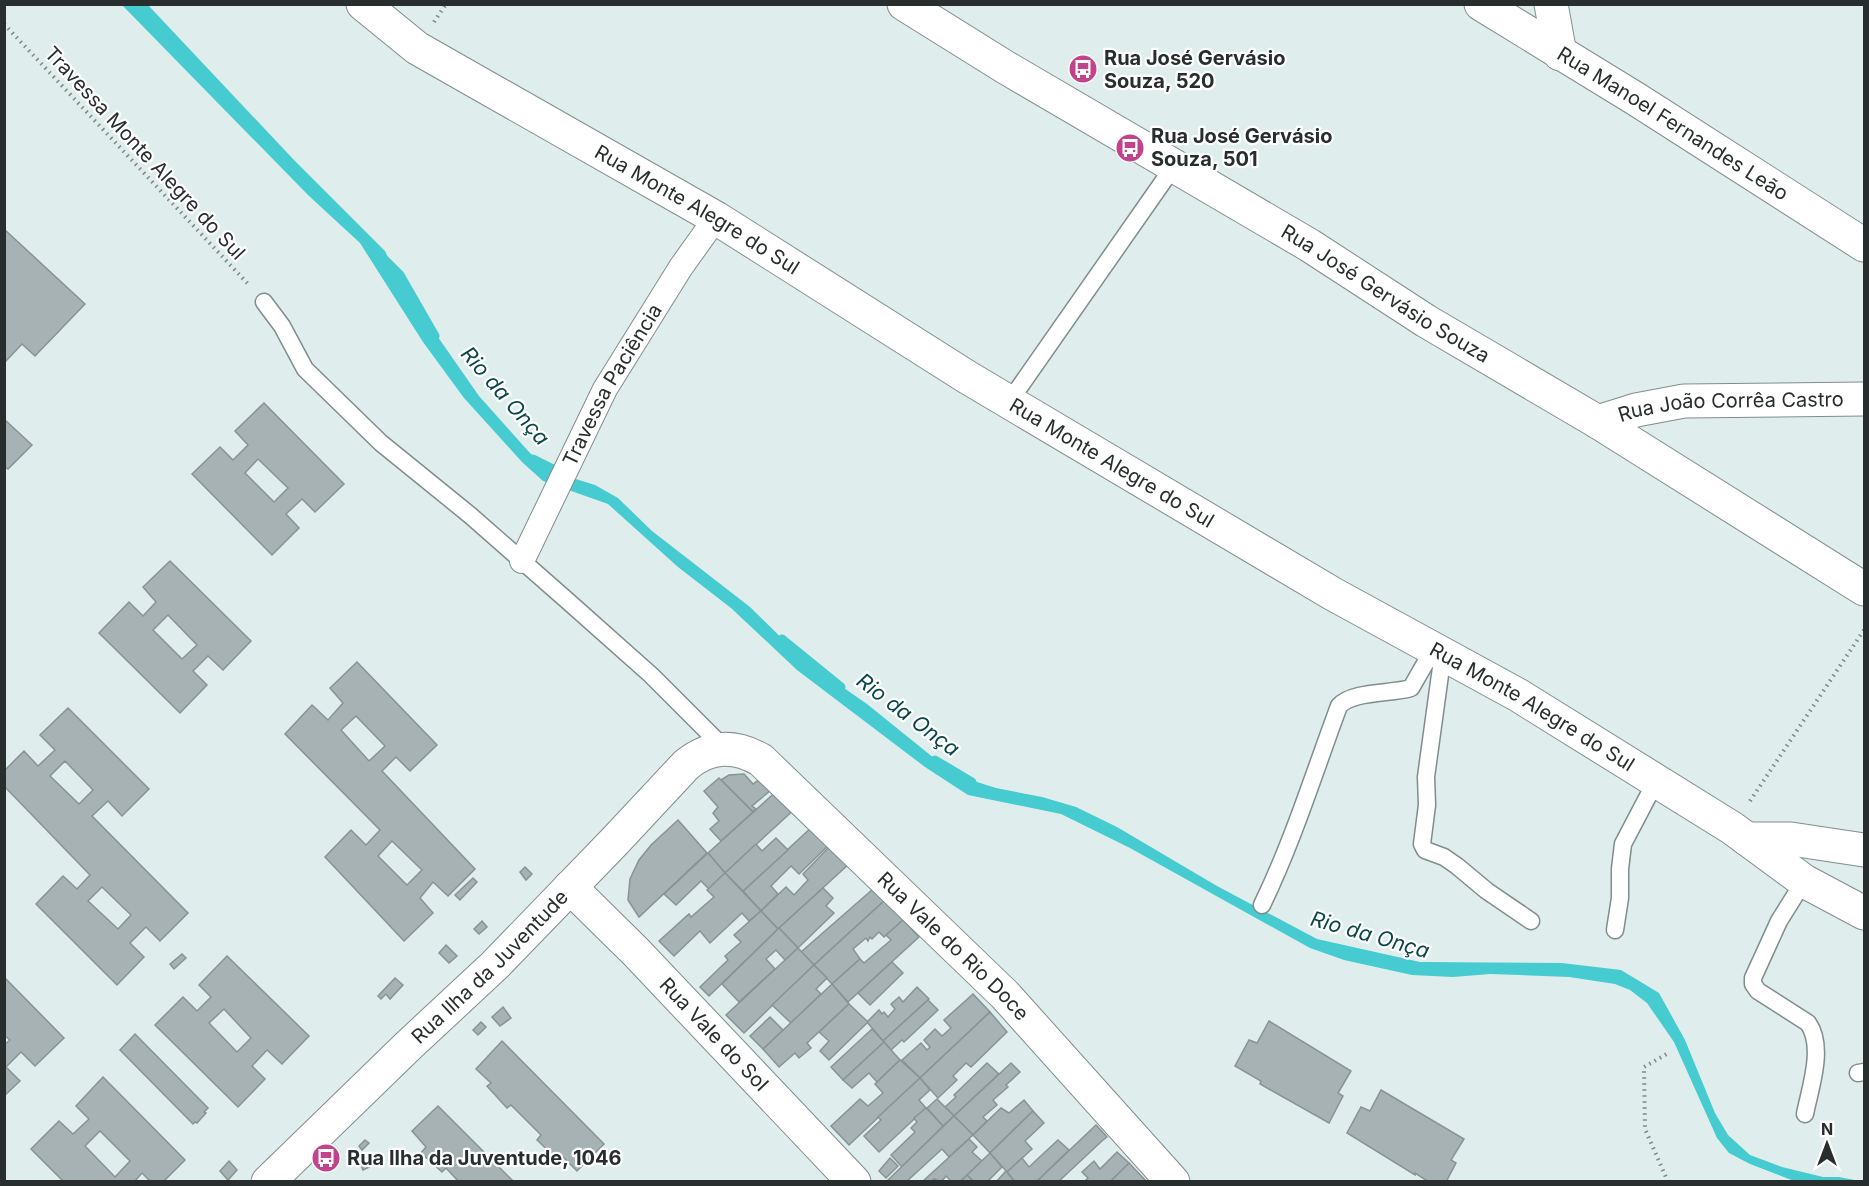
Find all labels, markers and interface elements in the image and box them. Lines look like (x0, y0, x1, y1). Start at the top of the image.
street label: Travessa Monte Alegre do Sul (40, 41, 250, 265)
street label: Rua Manoel Fernandes Leão (1553, 42, 1793, 205)
place label: Rua José Gervásio Souza, 520 (1104, 46, 1285, 93)
bus stop icon: Rua José Gervásio Souza, 520 (1067, 53, 1099, 85)
place label: Rua José Gervásio Souza, 501 (1151, 124, 1332, 171)
bus stop icon: Rua José Gervásio Souza, 501 (1114, 132, 1146, 164)
street label: Rua Monte Alegre do Sul (591, 140, 804, 280)
street label: Rua José Gervásio Souza (1277, 219, 1494, 368)
street label: Travessa Paciência (558, 299, 667, 470)
water label: Rio da Onça (456, 341, 555, 450)
street label: Rua João Corrêa Castro (1615, 387, 1844, 427)
street label: Rua Monte Alegre do Sul (1005, 393, 1218, 533)
street label: Rua Monte Alegre do Sul (1426, 637, 1639, 776)
water label: Rio da Onça (852, 668, 965, 761)
street label: Rua Vale do Rio Doce (872, 867, 1034, 1025)
street label: Rua Ilha da Juventude (406, 885, 573, 1049)
water label: Rio da Onça (1308, 906, 1432, 963)
street label: Rua Vale do Sol (655, 973, 773, 1096)
north arrow (1797, 1114, 1857, 1174)
text: N (1821, 1119, 1833, 1139)
bus stop icon: Rua Ilha da Juventude, 1046 (310, 1142, 342, 1174)
place label: Rua Ilha da Juventude, 1046 (347, 1146, 622, 1170)

